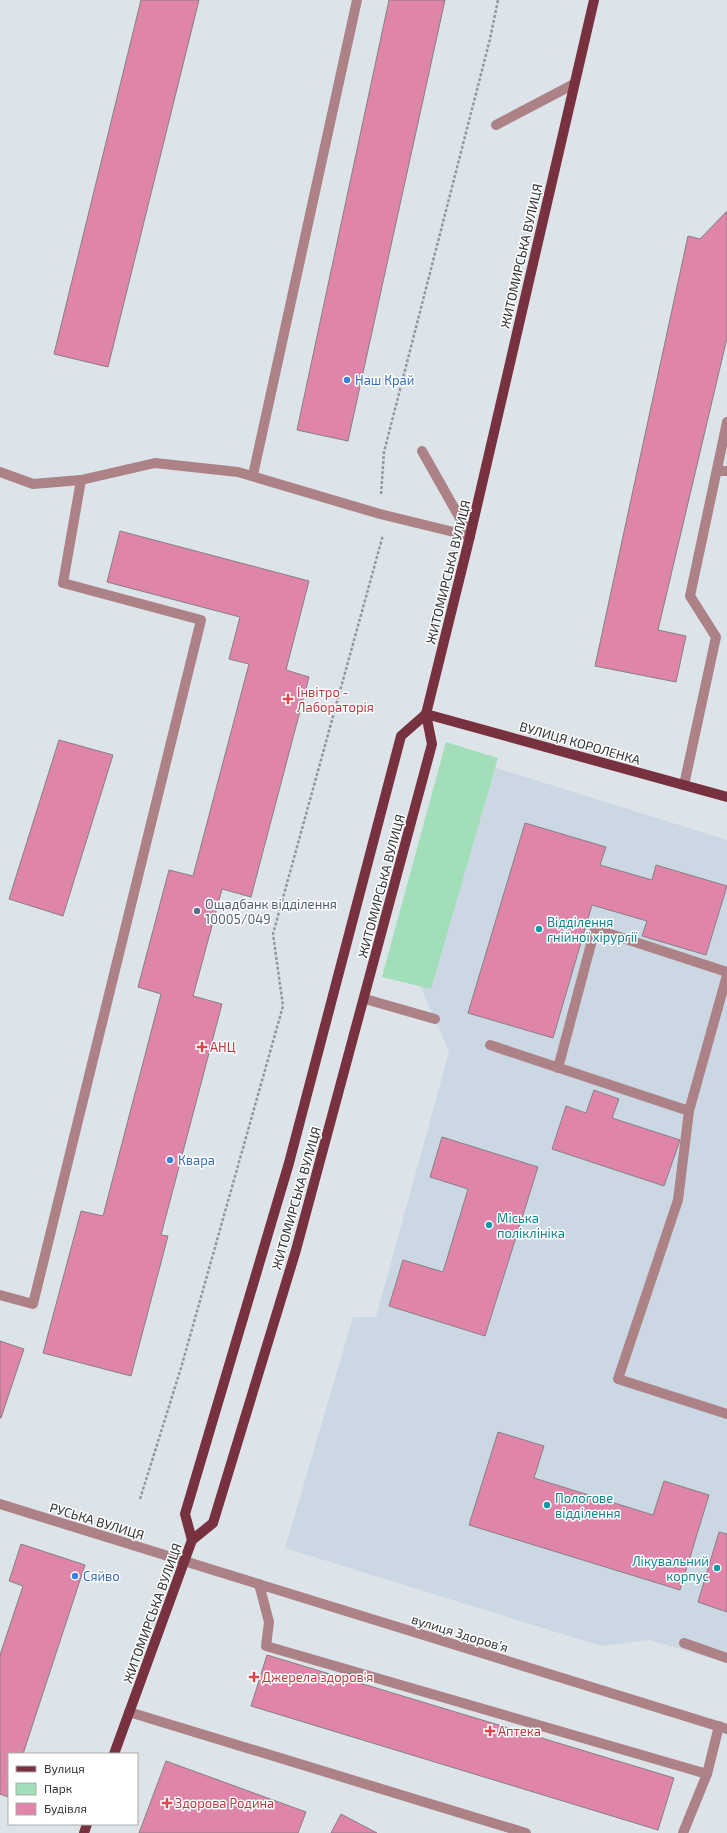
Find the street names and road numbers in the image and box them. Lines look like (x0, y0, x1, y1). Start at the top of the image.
street label: ЖИТОМИРСЬКА ВУЛИЦЯ (497, 182, 545, 330)
street label: ЖИТОМИРСЬКА ВУЛИЦЯ (422, 498, 474, 646)
street label: ВУЛИЦЯ КОРОЛЕНКА (518, 718, 642, 768)
street label: ЖИТОМИРСЬКА ВУЛИЦЯ (354, 812, 408, 960)
street label: ЖИТОМИРСЬКА ВУЛИЦЯ (268, 1125, 324, 1271)
street label: РУСЬКА ВУЛИЦЯ (48, 1499, 146, 1543)
street label: ЖИТОМИРСЬКА ВУЛИЦЯ (119, 1541, 185, 1685)
street label: вулиця Здоровʼя (410, 1611, 510, 1655)

